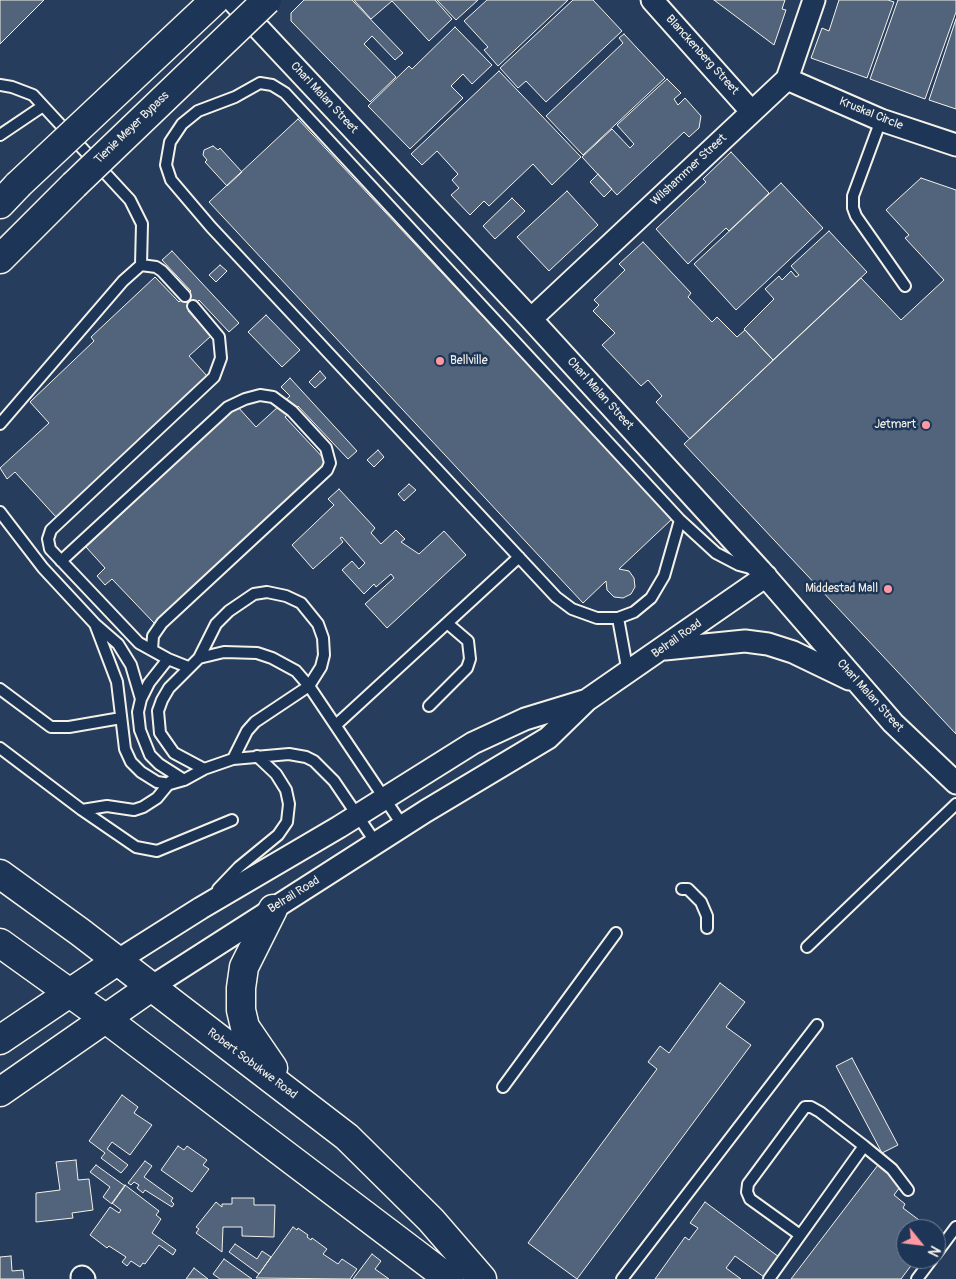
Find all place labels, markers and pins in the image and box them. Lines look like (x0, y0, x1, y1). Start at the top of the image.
place label: Bellville (450, 354, 488, 368)
marker: Bellville (434, 355, 446, 367)
place label: Jetmart (874, 418, 916, 432)
marker: Jetmart (920, 419, 932, 431)
place label: Middestad Mall (805, 582, 878, 596)
marker: Middestad Mall (882, 583, 894, 595)

